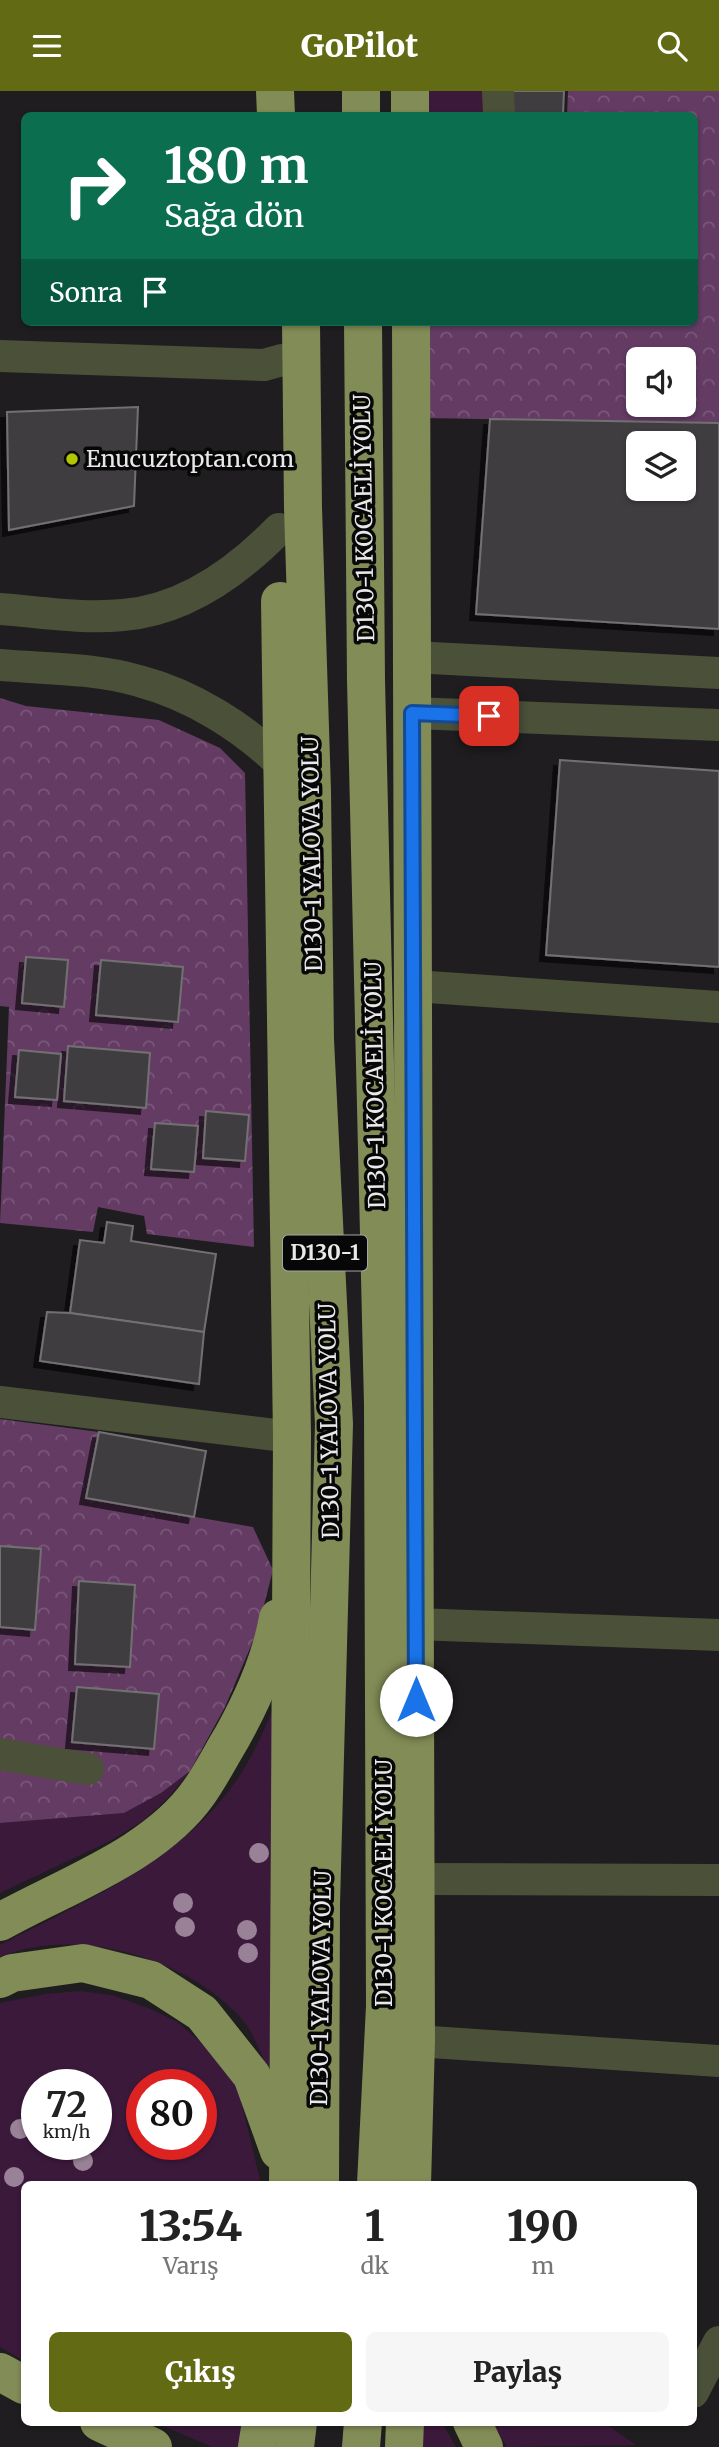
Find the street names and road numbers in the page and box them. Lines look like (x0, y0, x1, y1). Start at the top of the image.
street label: D130-1 KOCAELİ YOLU (347, 394, 380, 642)
street label: D130-1 YALOVA YOLU (295, 736, 328, 972)
street label: D130-1 KOCAELİ YOLU (358, 961, 391, 1209)
road number: D130-1 (283, 1235, 367, 1271)
street label: D130-1 YALOVA YOLU (312, 1303, 345, 1539)
street label: D130-1 KOCAELİ YOLU (369, 1759, 398, 2007)
street label: D130-1 YALOVA YOLU (304, 1870, 337, 2106)

